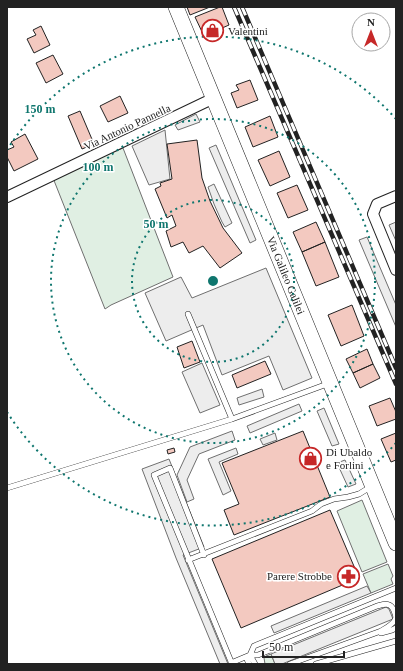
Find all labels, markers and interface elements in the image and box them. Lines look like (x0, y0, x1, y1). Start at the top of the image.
north arrow (351, 12, 391, 52)
text: N (367, 16, 375, 28)
shop icon: Valentini (199, 18, 225, 44)
place label: Valentini (228, 25, 268, 37)
text: 150 m (25, 102, 56, 116)
street label: Via Antonio Pannella (82, 102, 172, 152)
text: 100 m (83, 160, 114, 174)
text: 50 m (144, 217, 169, 231)
street label: Via Galileo Galilei (265, 235, 307, 316)
centre of rings (206, 274, 220, 288)
shop icon: Di Ubaldo e Forlini (298, 445, 324, 471)
place label: Di Ubaldo e Forlini (326, 446, 373, 471)
pharmacy icon: Parere Strobbe (335, 563, 361, 589)
place label: Parere Strobbe (267, 570, 332, 582)
scale bar (263, 633, 344, 659)
text: 50 m (269, 640, 294, 654)

